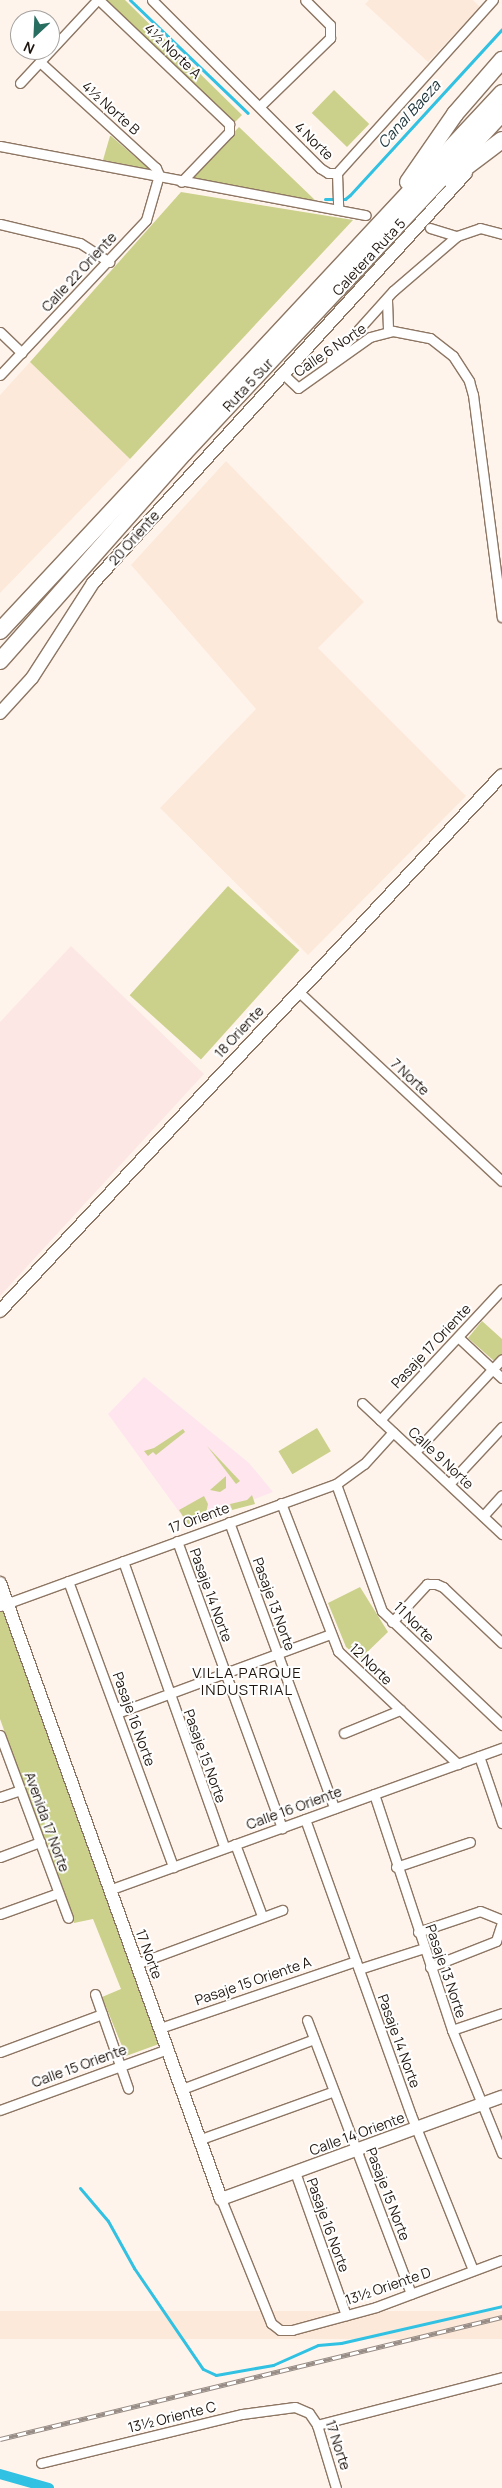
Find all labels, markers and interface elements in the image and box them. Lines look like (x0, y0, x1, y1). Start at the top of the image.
north arrow (10, 10, 60, 60)
street label: 4½ Norte A (141, 20, 205, 82)
text: N (20, 37, 37, 59)
water label: Canal Baeza (374, 76, 444, 152)
street label: 4½ Norte B (79, 78, 143, 138)
street label: 4 Norte (291, 118, 337, 164)
street label: Caletera Ruta 5 (329, 215, 409, 299)
street label: Calle 22 Oriente (38, 229, 120, 315)
street label: Calle 6 Norte (291, 320, 369, 380)
street label: Ruta 5 Sur (219, 355, 277, 415)
street label: 20 Oriente (105, 507, 163, 569)
street label: 18 Oriente (211, 1003, 267, 1061)
street label: 7 Norte (387, 1055, 433, 1099)
street label: Pasaje 17 Oriente (388, 1300, 474, 1392)
street label: Calle 9 Norte (405, 1423, 477, 1493)
street label: 17 Oriente (166, 1499, 232, 1537)
street label: Pasaje 14 Norte (186, 1546, 236, 1644)
street label: Pasaje 13 Norte (249, 1555, 299, 1653)
street label: 11 Norte (390, 1598, 438, 1646)
street label: 12 Norte (346, 1640, 396, 1688)
district label: VILLA PARQUE INDUSTRIAL (191, 1663, 303, 1698)
street label: Pasaje 16 Norte (109, 1670, 159, 1768)
street label: Pasaje 15 Norte (180, 1707, 230, 1805)
street label: Avenida 17 Norte (21, 1770, 73, 1874)
street label: Calle 16 Oriente (244, 1783, 344, 1833)
street label: Pasaje 13 Norte (422, 1922, 470, 2020)
street label: 17 Norte (132, 1927, 166, 1981)
street label: Pasaje 15 Oriente A (193, 1953, 313, 2009)
street label: Pasaje 14 Norte (374, 1992, 424, 2090)
street label: Calle 15 Oriente (29, 2041, 129, 2091)
street label: Calle 14 Oriente (307, 2109, 407, 2159)
street label: Pasaje 15 Norte (363, 2145, 413, 2243)
street label: Pasaje 16 Norte (303, 2176, 353, 2274)
street label: 13½ Oriente D (343, 2263, 433, 2309)
street label: 13½ Oriente C (126, 2398, 218, 2436)
street label: 17 Norte (322, 2418, 354, 2472)

